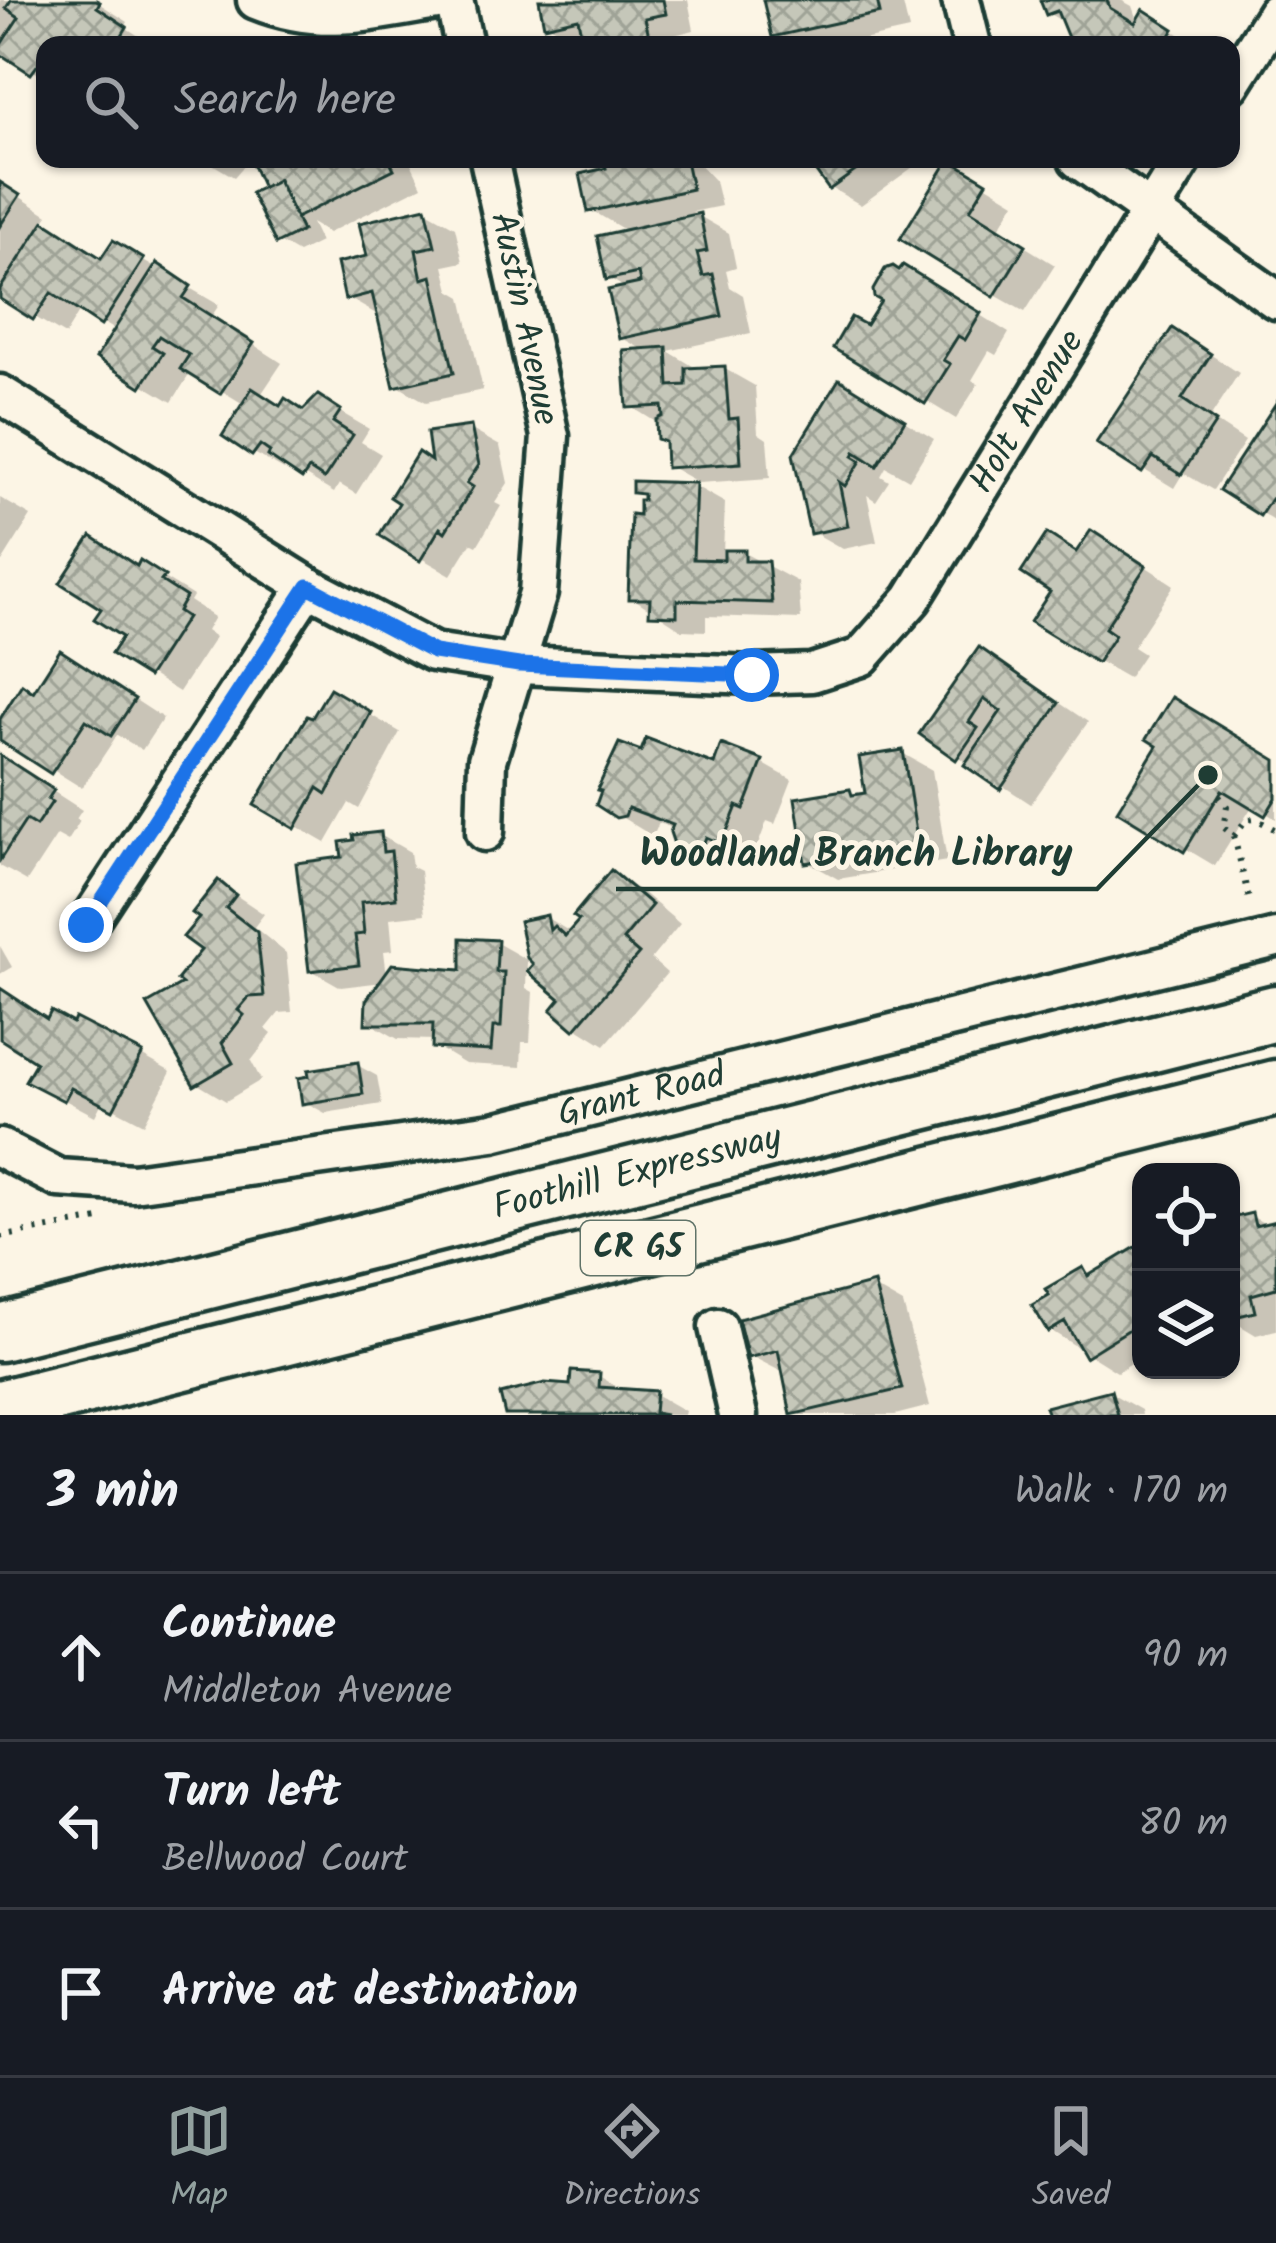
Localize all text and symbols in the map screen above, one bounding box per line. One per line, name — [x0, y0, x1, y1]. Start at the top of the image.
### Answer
search box — [36, 36, 1240, 168]
text: Search here — [174, 66, 396, 138]
icon: search — [78, 69, 144, 135]
street label: Austin Avenue — [473, 207, 573, 431]
street label: Holt Avenue — [955, 319, 1100, 505]
route start — [725, 648, 779, 702]
callout: Woodland Branch Library — [616, 814, 1097, 889]
text: Woodland Branch Library — [639, 825, 1073, 887]
route end — [59, 898, 113, 952]
street label: Grant Road — [552, 1047, 732, 1143]
street label: Foothill Expressway — [487, 1109, 789, 1237]
map controls — [1132, 1163, 1240, 1379]
button: locate — [1132, 1163, 1240, 1271]
road number: CR G5 — [581, 1221, 695, 1275]
button: layers — [1132, 1271, 1240, 1379]
text: 3 min — [48, 1453, 179, 1534]
text: Walk · 170 m — [1014, 1462, 1228, 1524]
text: Continue — [162, 1590, 336, 1662]
icon: ahead — [48, 1624, 114, 1690]
text: 90 m — [1143, 1626, 1228, 1688]
text: Middleton Avenue — [162, 1662, 452, 1724]
text: Turn left — [162, 1758, 341, 1830]
icon: left — [48, 1792, 114, 1858]
text: 80 m — [1138, 1794, 1228, 1856]
text: Bellwood Court — [162, 1830, 408, 1892]
text: Arrive at destination — [162, 1957, 578, 2029]
icon: arrive — [48, 1960, 114, 2026]
tab: Map — [166, 2098, 232, 2223]
tab: Directions — [563, 2098, 700, 2223]
tab: Saved — [1032, 2098, 1110, 2223]

